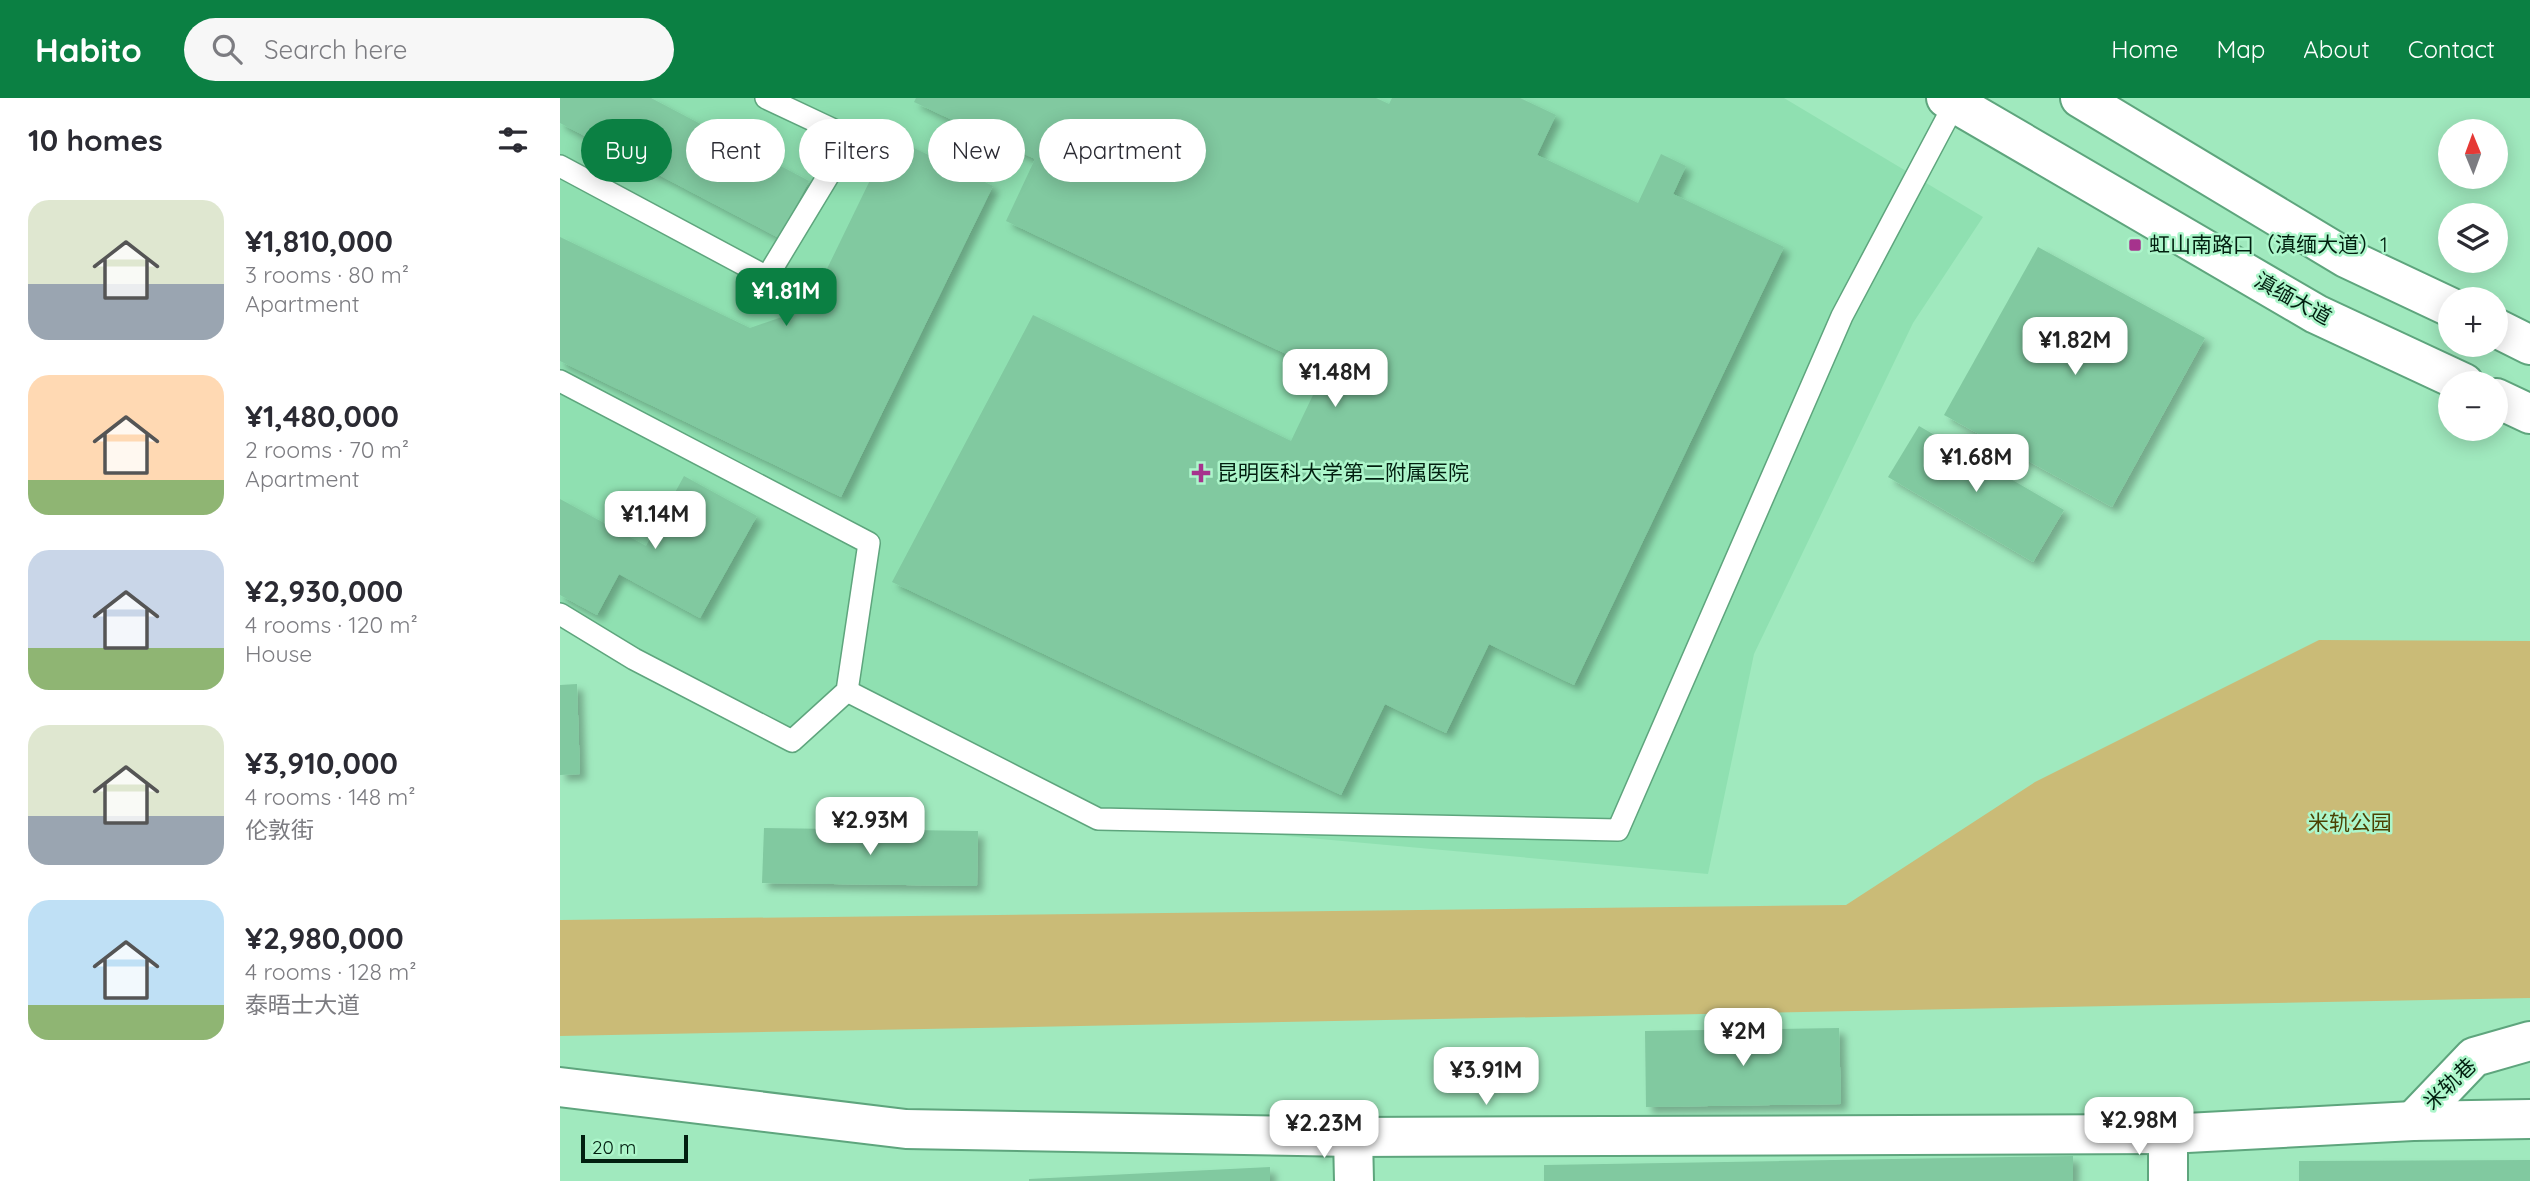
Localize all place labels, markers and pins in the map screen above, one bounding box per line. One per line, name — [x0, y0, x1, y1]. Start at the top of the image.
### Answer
place label: 虹山南路口（滇缅大道）1 — [2149, 231, 2388, 257]
marker: 虹山南路口（滇缅大道）1 — [2127, 237, 2143, 253]
pin: ¥1.81M — [729, 268, 843, 328]
pin: ¥1.82M — [2018, 317, 2132, 377]
pin: ¥1.48M — [1278, 350, 1392, 409]
pin: ¥1.68M — [1919, 434, 2033, 494]
place label: 昆明医科大学第二附属医院 — [1217, 459, 1469, 485]
marker: 昆明医科大学第二附属医院 — [1191, 463, 1211, 483]
pin: ¥1.14M — [598, 491, 712, 551]
pin: ¥2.93M — [813, 798, 927, 857]
pin: ¥2M — [1709, 1009, 1777, 1068]
pin: ¥3.91M — [1429, 1048, 1543, 1107]
pin: ¥2.98M — [2082, 1098, 2196, 1157]
pin: ¥2.23M — [1267, 1100, 1381, 1160]

